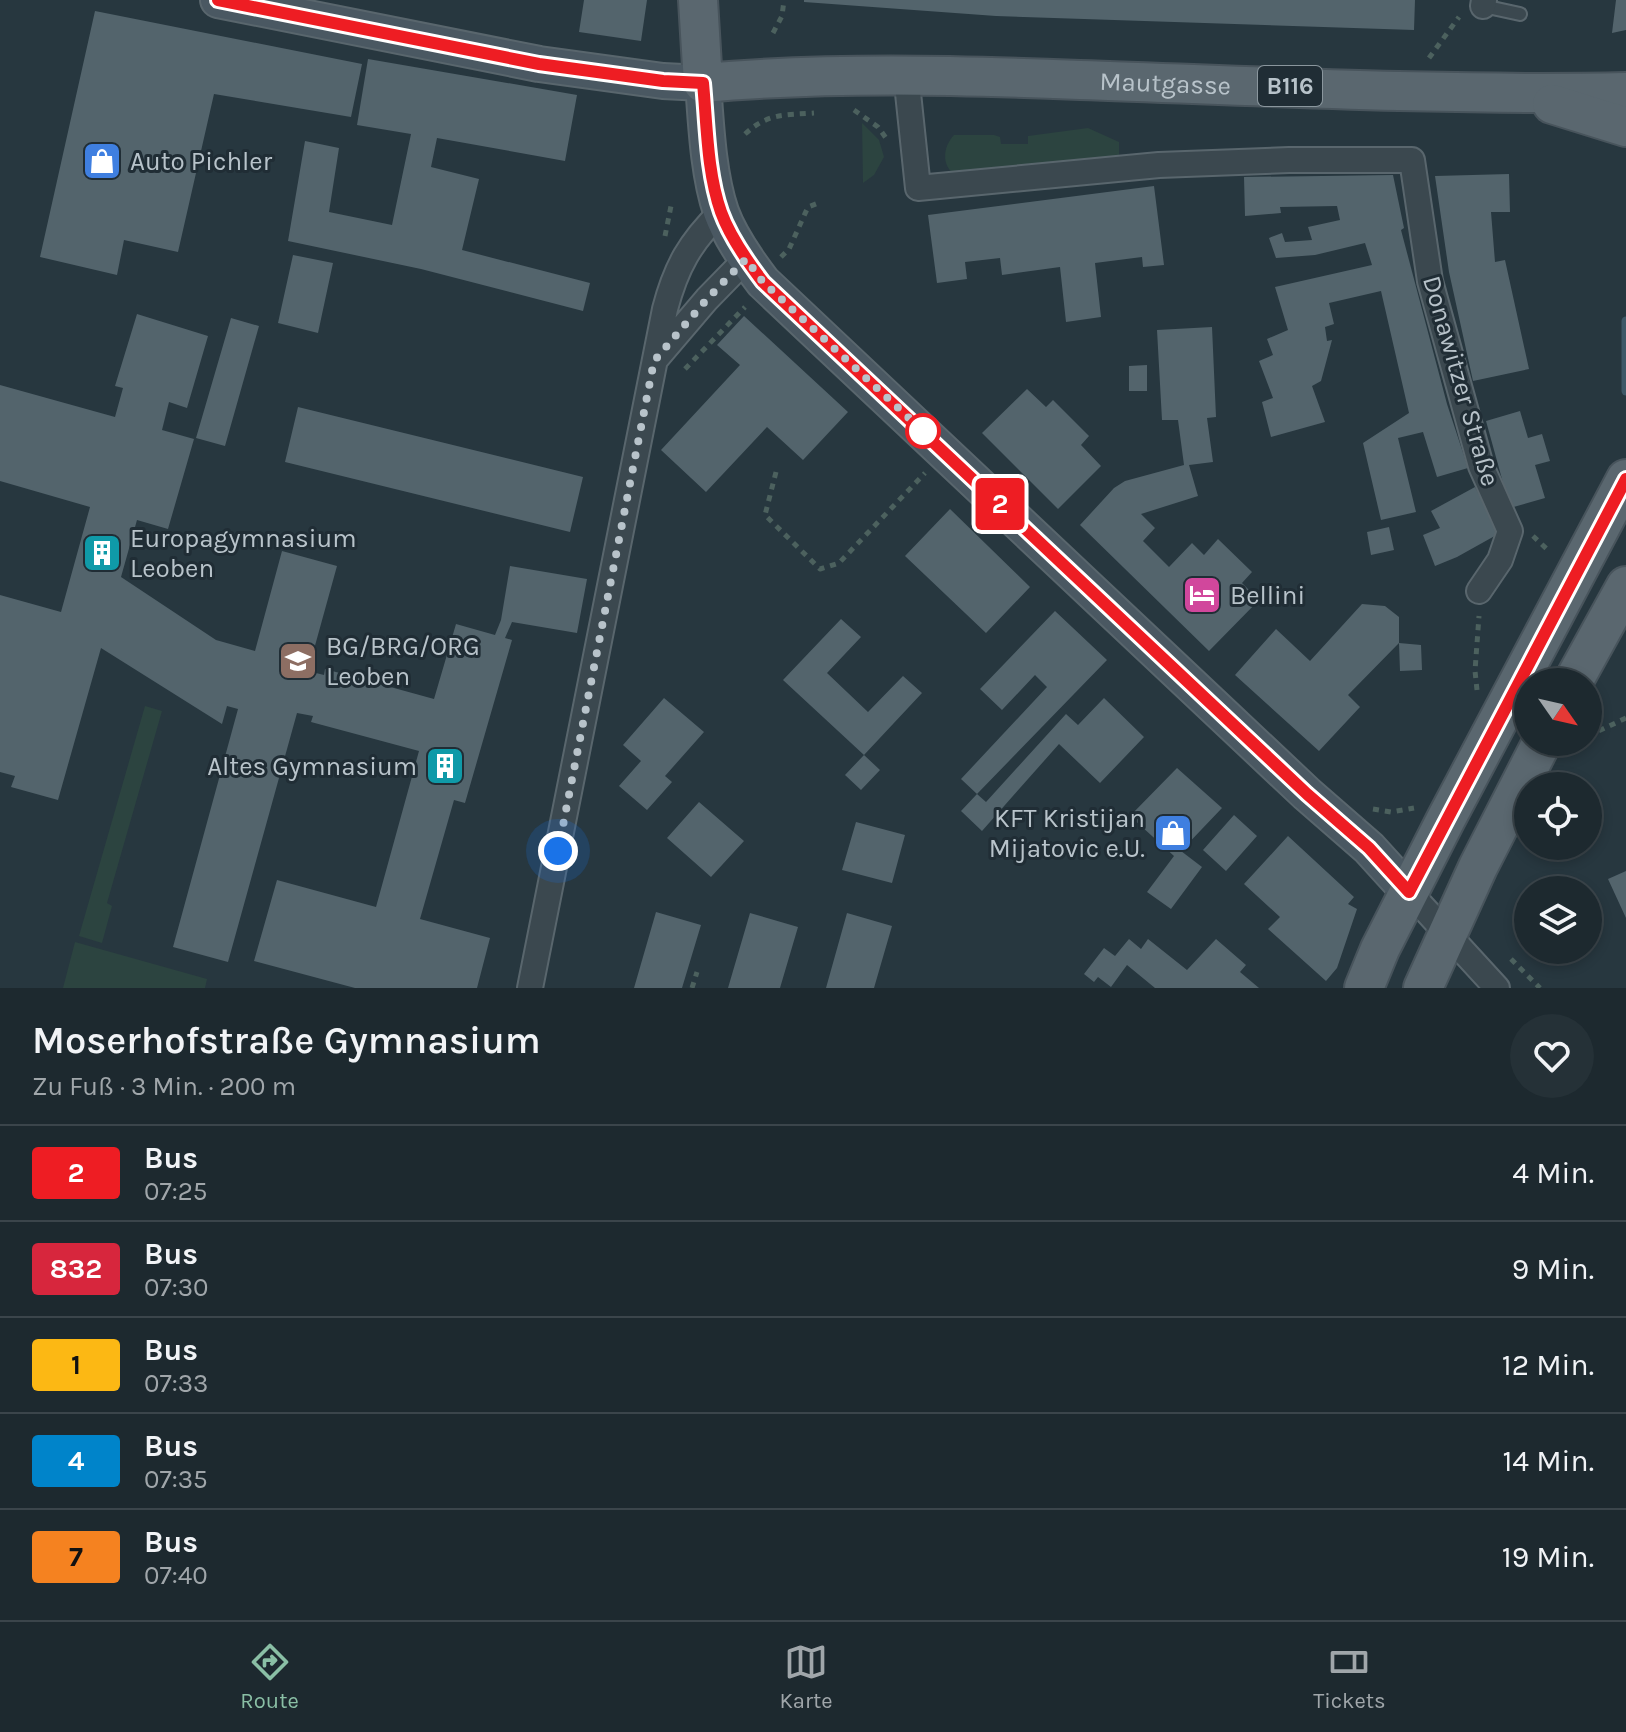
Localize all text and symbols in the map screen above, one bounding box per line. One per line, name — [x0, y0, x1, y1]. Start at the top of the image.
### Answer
street label: Mautgasse — [1099, 65, 1232, 101]
road number: B116 — [1258, 66, 1322, 106]
shop icon: Auto Pichler — [81, 140, 123, 182]
place label: Auto Pichler — [130, 146, 273, 177]
street label: Donawitzer Straße — [1416, 272, 1506, 490]
unlabelled marker — [906, 414, 940, 448]
line badge: 2 — [974, 478, 1026, 530]
text: 2 — [992, 487, 1008, 520]
place label: Europagymnasium Leoben — [130, 523, 356, 584]
building icon: Europagymnasium Leoben — [81, 532, 123, 574]
hotel icon: Bellini — [1181, 574, 1223, 616]
place label: Bellini — [1230, 580, 1305, 611]
place label: BG/BRG/ORG Leoben — [326, 631, 480, 692]
school or university icon: BG/BRG/ORG Leoben — [277, 640, 319, 682]
north arrow — [1514, 668, 1602, 756]
map controls — [1514, 668, 1602, 964]
building icon: Altes Gymnasium — [424, 745, 466, 787]
place label: Altes Gymnasium — [207, 751, 417, 782]
button: locate — [1514, 772, 1602, 860]
place label: KFT Kristijan Mijatovic e.U. — [989, 803, 1145, 864]
shop icon: KFT Kristijan Mijatovic e.U. — [1152, 812, 1194, 854]
your location — [538, 831, 578, 871]
button: layers — [1514, 876, 1602, 964]
button: heart — [1510, 1014, 1594, 1098]
text: Moserhofstraße Gymnasium — [32, 1018, 541, 1063]
text: Zu Fuß · 3 Min. · 200 m — [32, 1071, 296, 1102]
text: Bus — [144, 1140, 198, 1176]
text: 4 Min. — [1512, 1155, 1594, 1191]
text: 2 — [68, 1156, 84, 1189]
text: 07:25 — [144, 1176, 207, 1207]
text: Bus — [144, 1236, 198, 1272]
text: 9 Min. — [1512, 1251, 1594, 1287]
text: 832 — [50, 1252, 102, 1285]
text: 07:30 — [144, 1272, 208, 1303]
text: Bus — [144, 1332, 198, 1368]
text: 12 Min. — [1502, 1347, 1594, 1383]
text: 1 — [71, 1348, 81, 1381]
text: 07:33 — [144, 1368, 208, 1399]
text: Bus — [144, 1428, 198, 1464]
text: 14 Min. — [1502, 1443, 1594, 1479]
text: 4 — [68, 1444, 84, 1477]
text: 07:35 — [144, 1464, 208, 1495]
text: Bus — [144, 1524, 198, 1560]
text: 19 Min. — [1502, 1539, 1594, 1575]
text: 7 — [69, 1540, 83, 1573]
text: 07:40 — [144, 1560, 208, 1591]
tab: Route — [240, 1640, 299, 1714]
tab: Karte — [779, 1640, 832, 1714]
tab: Tickets — [1313, 1640, 1386, 1714]

